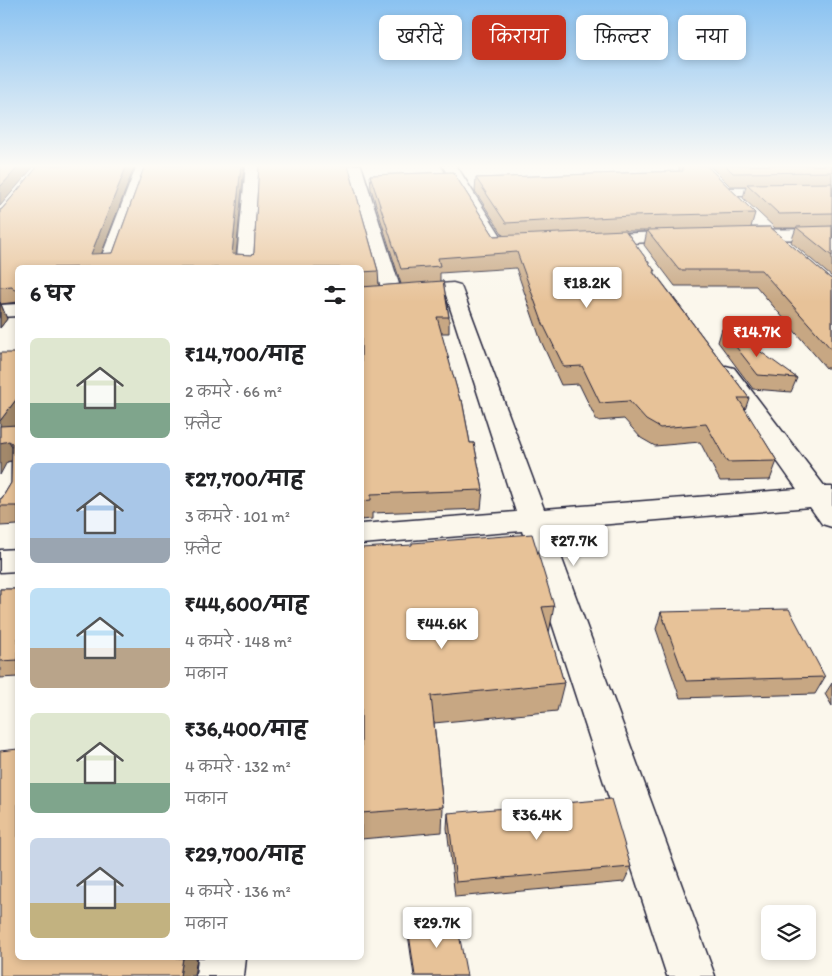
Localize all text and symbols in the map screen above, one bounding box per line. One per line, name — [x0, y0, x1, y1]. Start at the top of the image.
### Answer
chip: खरीदें — [379, 15, 462, 60]
chip: किराया — [472, 15, 566, 60]
chip: फ़िल्टर — [576, 15, 668, 60]
chip: नया — [678, 15, 746, 60]
pin: ₹18.2K — [546, 266, 628, 309]
text: ₹18.2K — [564, 273, 610, 292]
text: 6 घर — [30, 281, 74, 306]
icon: filters — [321, 281, 349, 309]
pin: ₹14.7K — [716, 316, 798, 358]
text: ₹14.7K — [734, 322, 780, 341]
text: ₹14,700/माह — [185, 341, 305, 366]
icon: home — [70, 358, 130, 418]
text: 2 कमरे · 66 m² — [185, 382, 282, 401]
text: फ़्लैट — [185, 414, 221, 433]
text: ₹27,700/माह — [185, 466, 304, 491]
icon: home — [70, 483, 130, 543]
text: 3 कमरे · 101 m² — [185, 507, 290, 526]
pin: ₹27.7K — [533, 524, 615, 567]
text: ₹27.7K — [551, 531, 597, 550]
text: फ़्लैट — [185, 539, 221, 558]
text: ₹44,600/माह — [185, 591, 308, 616]
icon: home — [70, 608, 130, 668]
pin: ₹44.6K — [401, 608, 483, 650]
text: ₹44.6K — [417, 614, 467, 633]
text: 4 कमरे · 148 m² — [185, 632, 292, 651]
text: मकान — [185, 664, 227, 683]
text: ₹36,400/माह — [185, 716, 307, 741]
icon: home — [70, 733, 130, 793]
text: 4 कमरे · 132 m² — [185, 757, 291, 776]
text: मकान — [185, 789, 227, 808]
pin: ₹36.4K — [496, 798, 578, 841]
text: ₹36.4K — [513, 805, 561, 824]
text: ₹29,700/माह — [185, 841, 304, 866]
icon: home — [70, 858, 130, 918]
text: 4 कमरे · 136 m² — [185, 882, 291, 901]
map controls — [761, 905, 816, 960]
button: layers — [761, 905, 816, 960]
pin: ₹29.7K — [396, 906, 478, 949]
text: ₹29.7K — [414, 913, 460, 932]
text: मकान — [185, 914, 227, 933]

